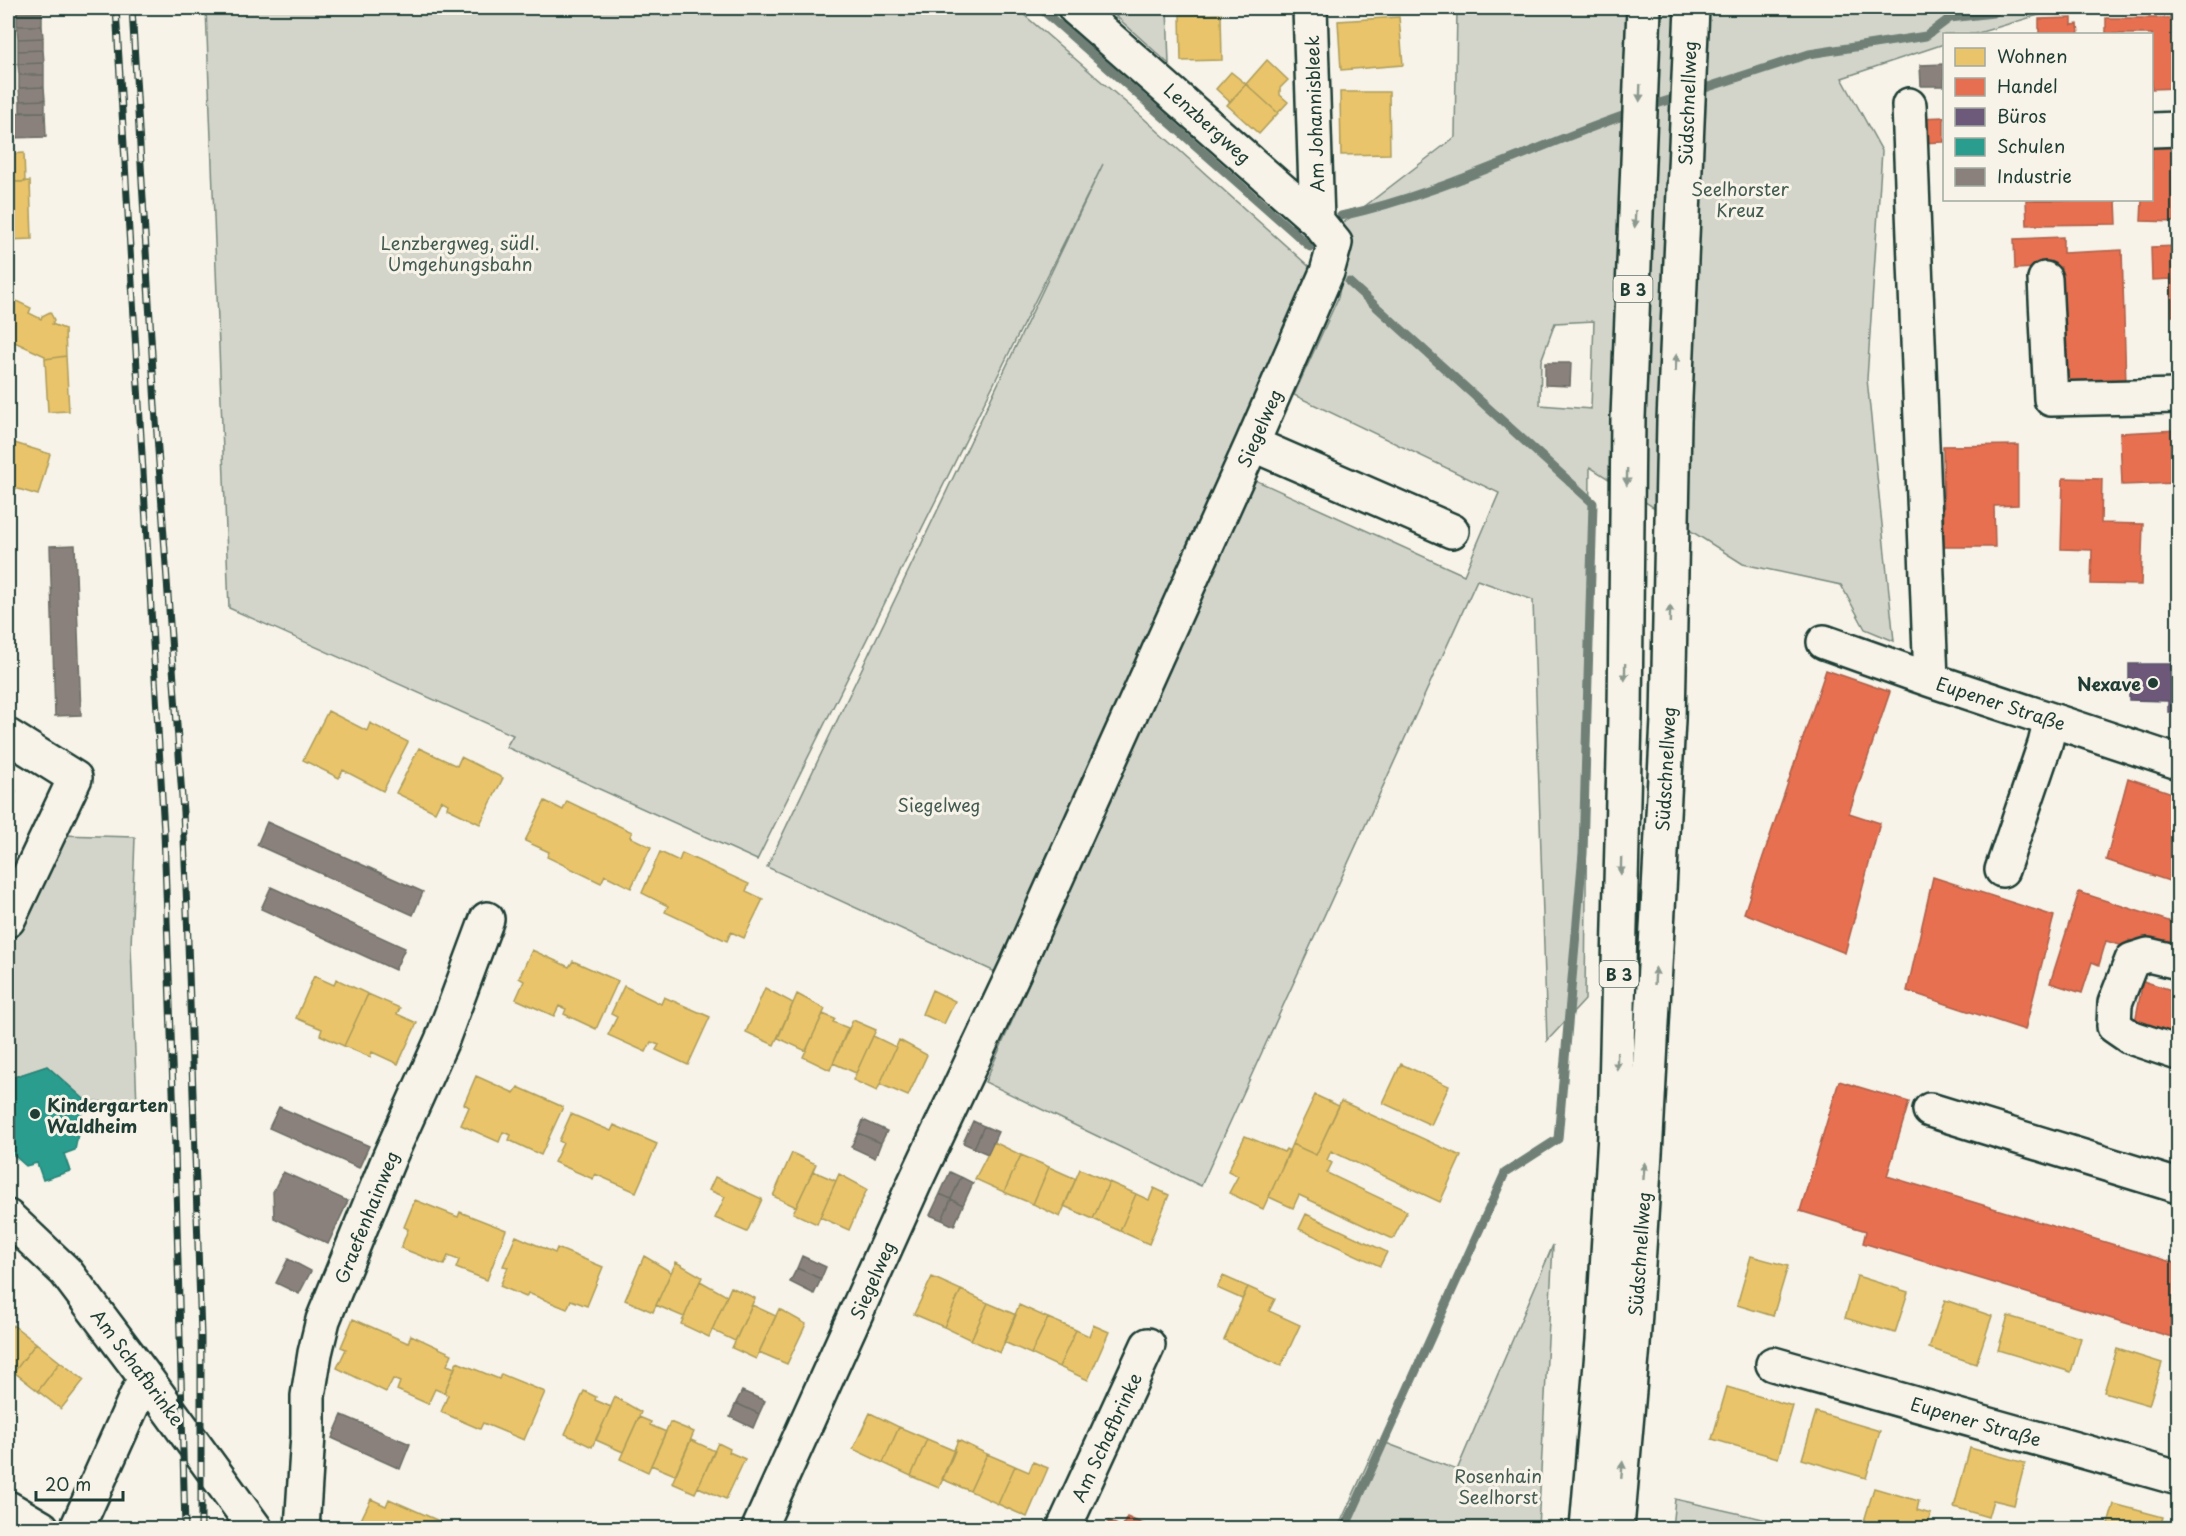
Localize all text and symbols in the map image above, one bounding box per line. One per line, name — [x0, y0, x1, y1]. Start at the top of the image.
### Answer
legend — [1943, 33, 2153, 201]
street label: Am Johannisbleek — [1298, 35, 1330, 193]
street label: Südschnellweg — [1671, 40, 1703, 166]
text: Wohnen — [1997, 42, 2068, 69]
text: Handel — [1997, 72, 2058, 99]
street label: Lenzbergweg — [1158, 76, 1258, 170]
one-way arrow — [1636, 83, 1645, 102]
text: Büros — [1997, 102, 2046, 129]
text: Schulen — [1997, 132, 2065, 159]
text: Industrie — [1997, 162, 2072, 189]
park label: Seelhorster Kreuz — [1691, 175, 1790, 223]
one-way arrow — [1630, 209, 1640, 228]
park label: Lenzbergweg, südl. Umgehungsbahn — [380, 229, 540, 277]
road number: B 3 — [1614, 276, 1652, 302]
one-way arrow — [1672, 353, 1681, 372]
street label: Siegelweg — [1230, 384, 1288, 472]
one-way arrow — [1622, 467, 1632, 486]
one-way arrow — [1665, 604, 1675, 623]
one-way arrow — [1620, 662, 1630, 681]
street label: Eupener Straße — [1933, 669, 2069, 737]
place label: Nexave — [2077, 670, 2141, 697]
marker: Nexave — [2146, 676, 2160, 690]
street label: Südschnellweg — [1648, 706, 1682, 832]
park label: Siegelweg — [897, 791, 981, 818]
one-way arrow — [1616, 857, 1626, 876]
road number: B 3 — [1600, 961, 1638, 987]
one-way arrow — [1650, 967, 1659, 986]
one-way arrow — [1612, 1052, 1621, 1071]
place label: Kindergarten Waldheim — [47, 1091, 168, 1139]
marker: Kindergarten Waldheim — [28, 1107, 42, 1121]
street label: Graefenhainweg — [327, 1147, 405, 1287]
one-way arrow — [1640, 1162, 1649, 1181]
street label: Südschnellweg — [1621, 1191, 1657, 1317]
street label: Siegelweg — [843, 1236, 901, 1324]
street label: Am Schafbrinke — [85, 1303, 191, 1431]
street label: Am Schafbrinke — [1064, 1368, 1148, 1506]
street label: Eupener Straße — [1908, 1389, 2044, 1453]
one-way arrow — [1618, 1461, 1627, 1480]
park label: Rosenhain Seelhorst — [1454, 1462, 1542, 1510]
scale bar — [36, 1464, 123, 1502]
text: 20 m — [45, 1470, 91, 1497]

